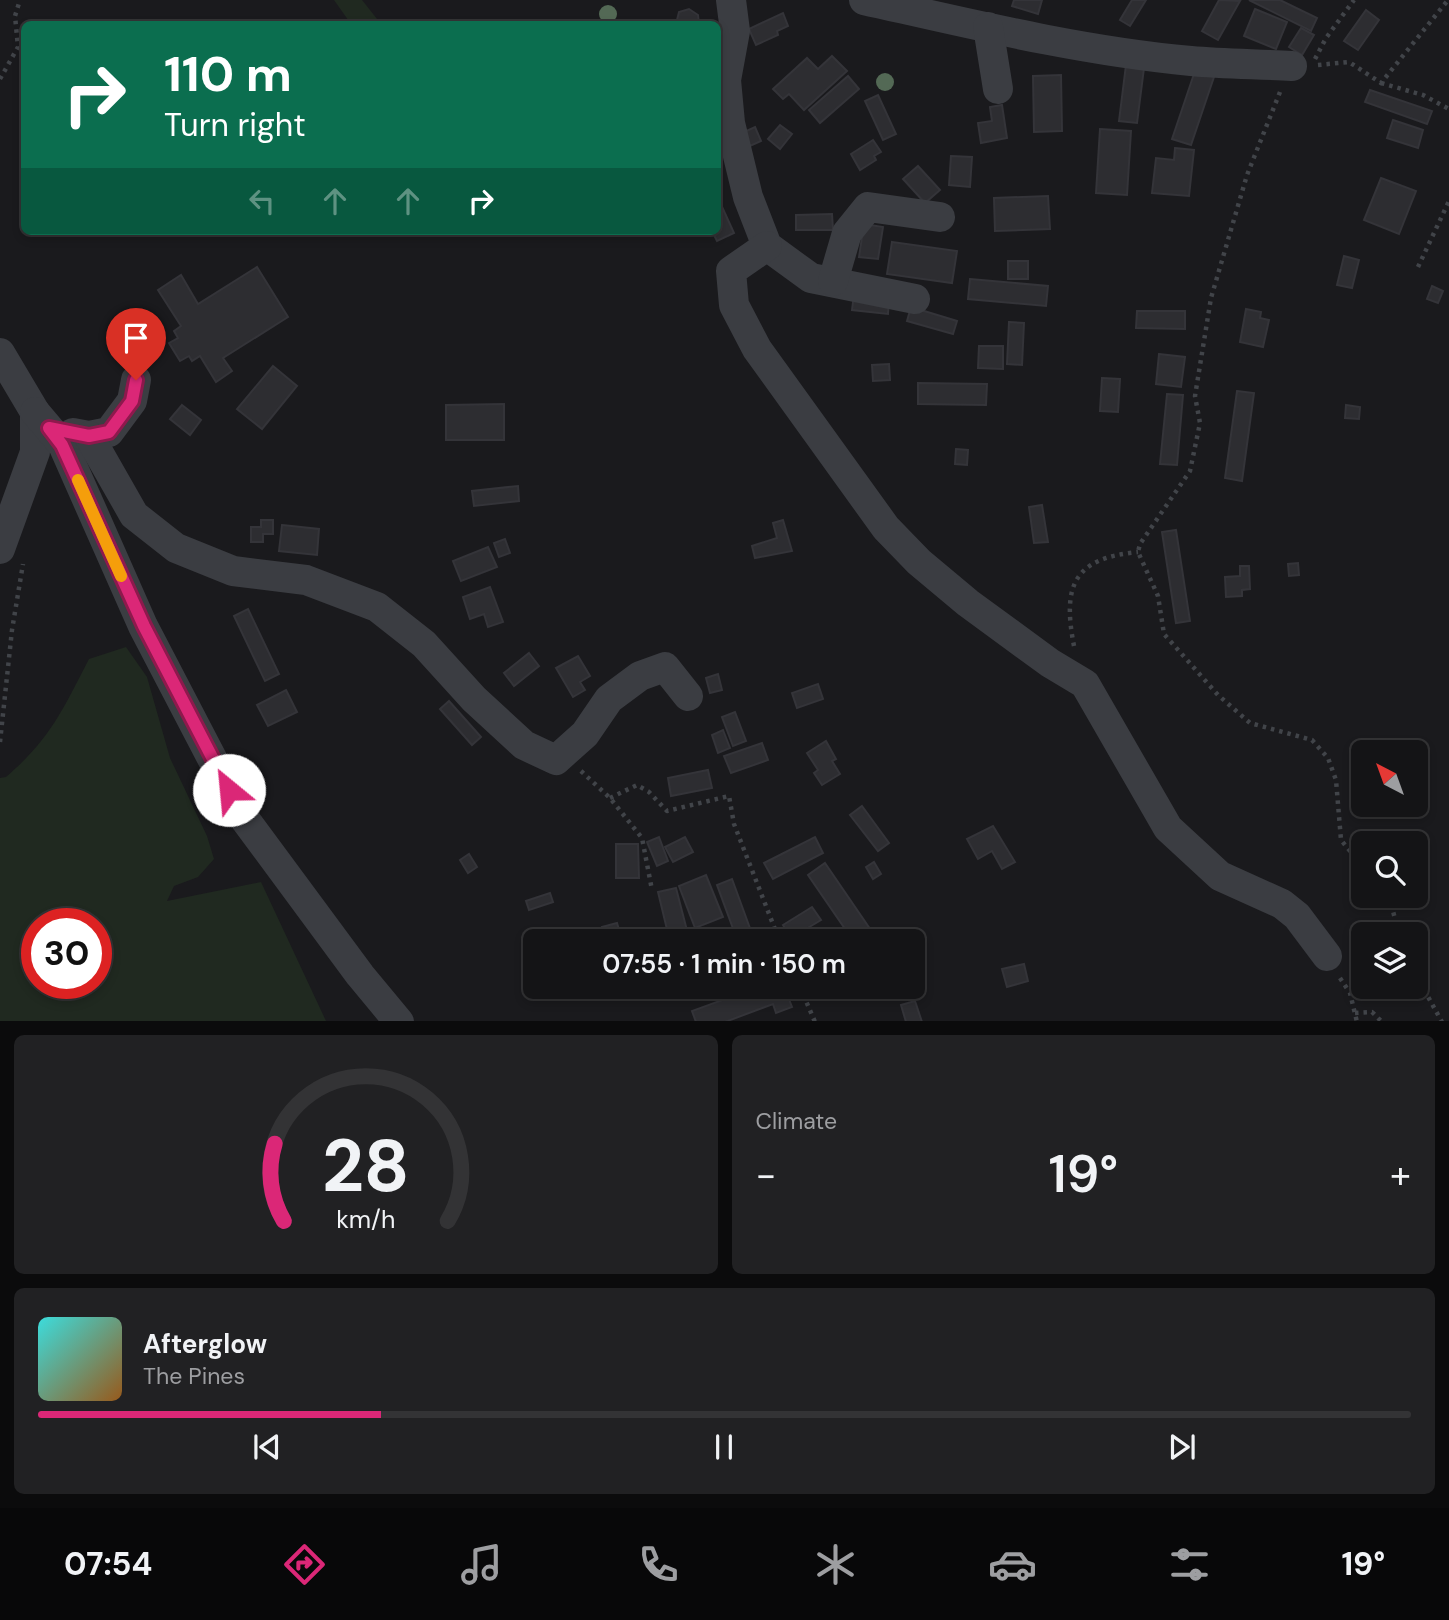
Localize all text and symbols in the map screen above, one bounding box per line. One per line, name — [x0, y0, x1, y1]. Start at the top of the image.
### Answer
text: 110 m — [164, 42, 292, 106]
icon: right — [49, 49, 140, 140]
text: Turn right — [164, 104, 306, 146]
icon: left — [243, 182, 281, 220]
icon: ahead — [316, 182, 354, 220]
icon: ahead — [389, 182, 427, 220]
icon: right — [462, 182, 500, 220]
pin — [106, 308, 166, 380]
icon: arrive — [117, 319, 155, 357]
north arrow — [1351, 740, 1428, 817]
map controls — [1351, 740, 1428, 999]
position arrow — [192, 753, 266, 827]
button: search — [1351, 831, 1428, 908]
speed limit sign: 30 — [21, 908, 112, 999]
button: layers — [1351, 922, 1428, 999]
text: 07:55 · 1 min · 150 m — [602, 947, 846, 981]
text: Climate — [756, 1106, 837, 1136]
text: 28 — [322, 1119, 410, 1214]
text: 19° — [1048, 1140, 1118, 1208]
text: − — [756, 1150, 776, 1200]
text: + — [1390, 1150, 1411, 1200]
text: km/h — [336, 1202, 395, 1235]
text: Afterglow — [143, 1327, 267, 1361]
text: The Pines — [143, 1361, 245, 1391]
icon: previous — [248, 1428, 286, 1466]
icon: pause — [705, 1428, 743, 1466]
icon: next — [1163, 1428, 1201, 1466]
icon: directions — [280, 1540, 329, 1589]
icon: music — [457, 1540, 506, 1589]
icon: phone — [634, 1540, 683, 1589]
icon: climate — [811, 1540, 860, 1589]
icon: car — [988, 1540, 1037, 1589]
icon: filters — [1165, 1540, 1214, 1589]
text: 07:54 — [64, 1543, 152, 1585]
text: 19° — [1341, 1543, 1385, 1585]

